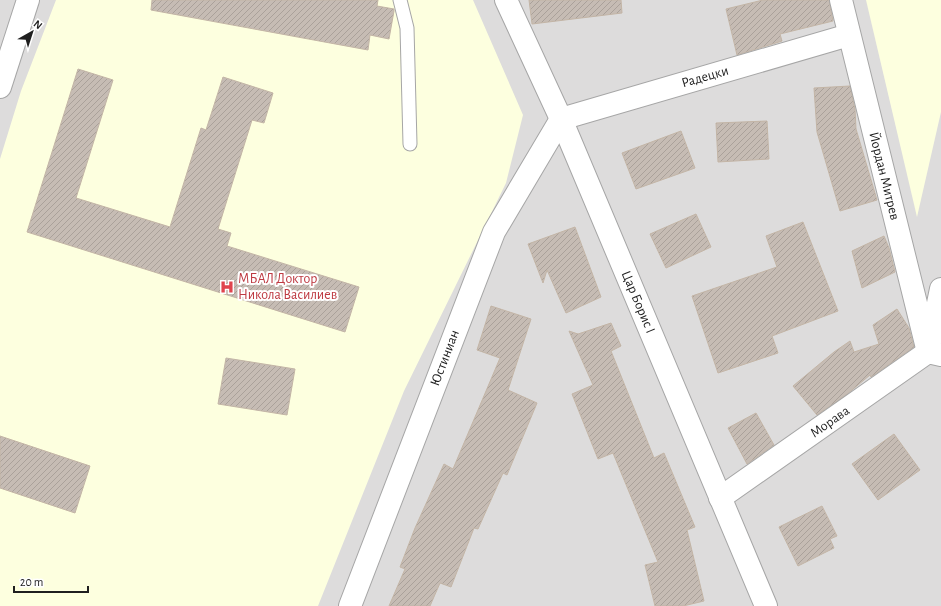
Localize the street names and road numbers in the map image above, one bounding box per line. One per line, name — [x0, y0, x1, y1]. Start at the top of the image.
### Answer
street label: Радецки — [680, 64, 730, 90]
street label: Йордан Митрев — [866, 130, 903, 221]
street label: Цар Борис I — [619, 269, 657, 335]
street label: Юстиниан — [428, 328, 462, 388]
street label: Морава — [808, 403, 853, 440]

